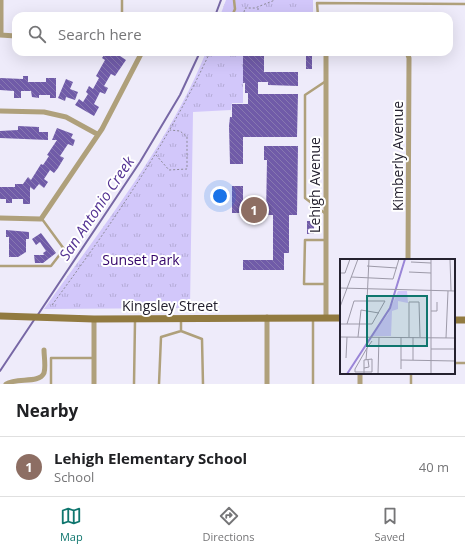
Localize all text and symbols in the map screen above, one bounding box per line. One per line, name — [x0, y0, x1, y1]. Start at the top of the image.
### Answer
search box — [12, 12, 453, 56]
icon: search — [26, 23, 48, 45]
text: Search here — [58, 24, 142, 44]
street label: Kimberly Avenue — [388, 101, 407, 211]
street label: Lehigh Avenue — [305, 137, 324, 233]
water label: San Antonio Creek — [54, 152, 138, 264]
your location — [210, 186, 230, 206]
pin: 1 — [241, 195, 267, 225]
park label: Sunset Park — [102, 250, 180, 269]
inset map — [340, 259, 455, 374]
street label: Kingsley Street — [122, 296, 218, 315]
text: Nearby — [16, 399, 78, 422]
text: Lehigh Elementary School — [54, 448, 247, 468]
text: 1 — [25, 458, 33, 476]
text: 40 m — [419, 458, 449, 476]
text: School — [54, 468, 94, 486]
tab: Map — [60, 505, 83, 544]
tab: Directions — [203, 505, 255, 544]
tab: Saved — [374, 505, 405, 544]

